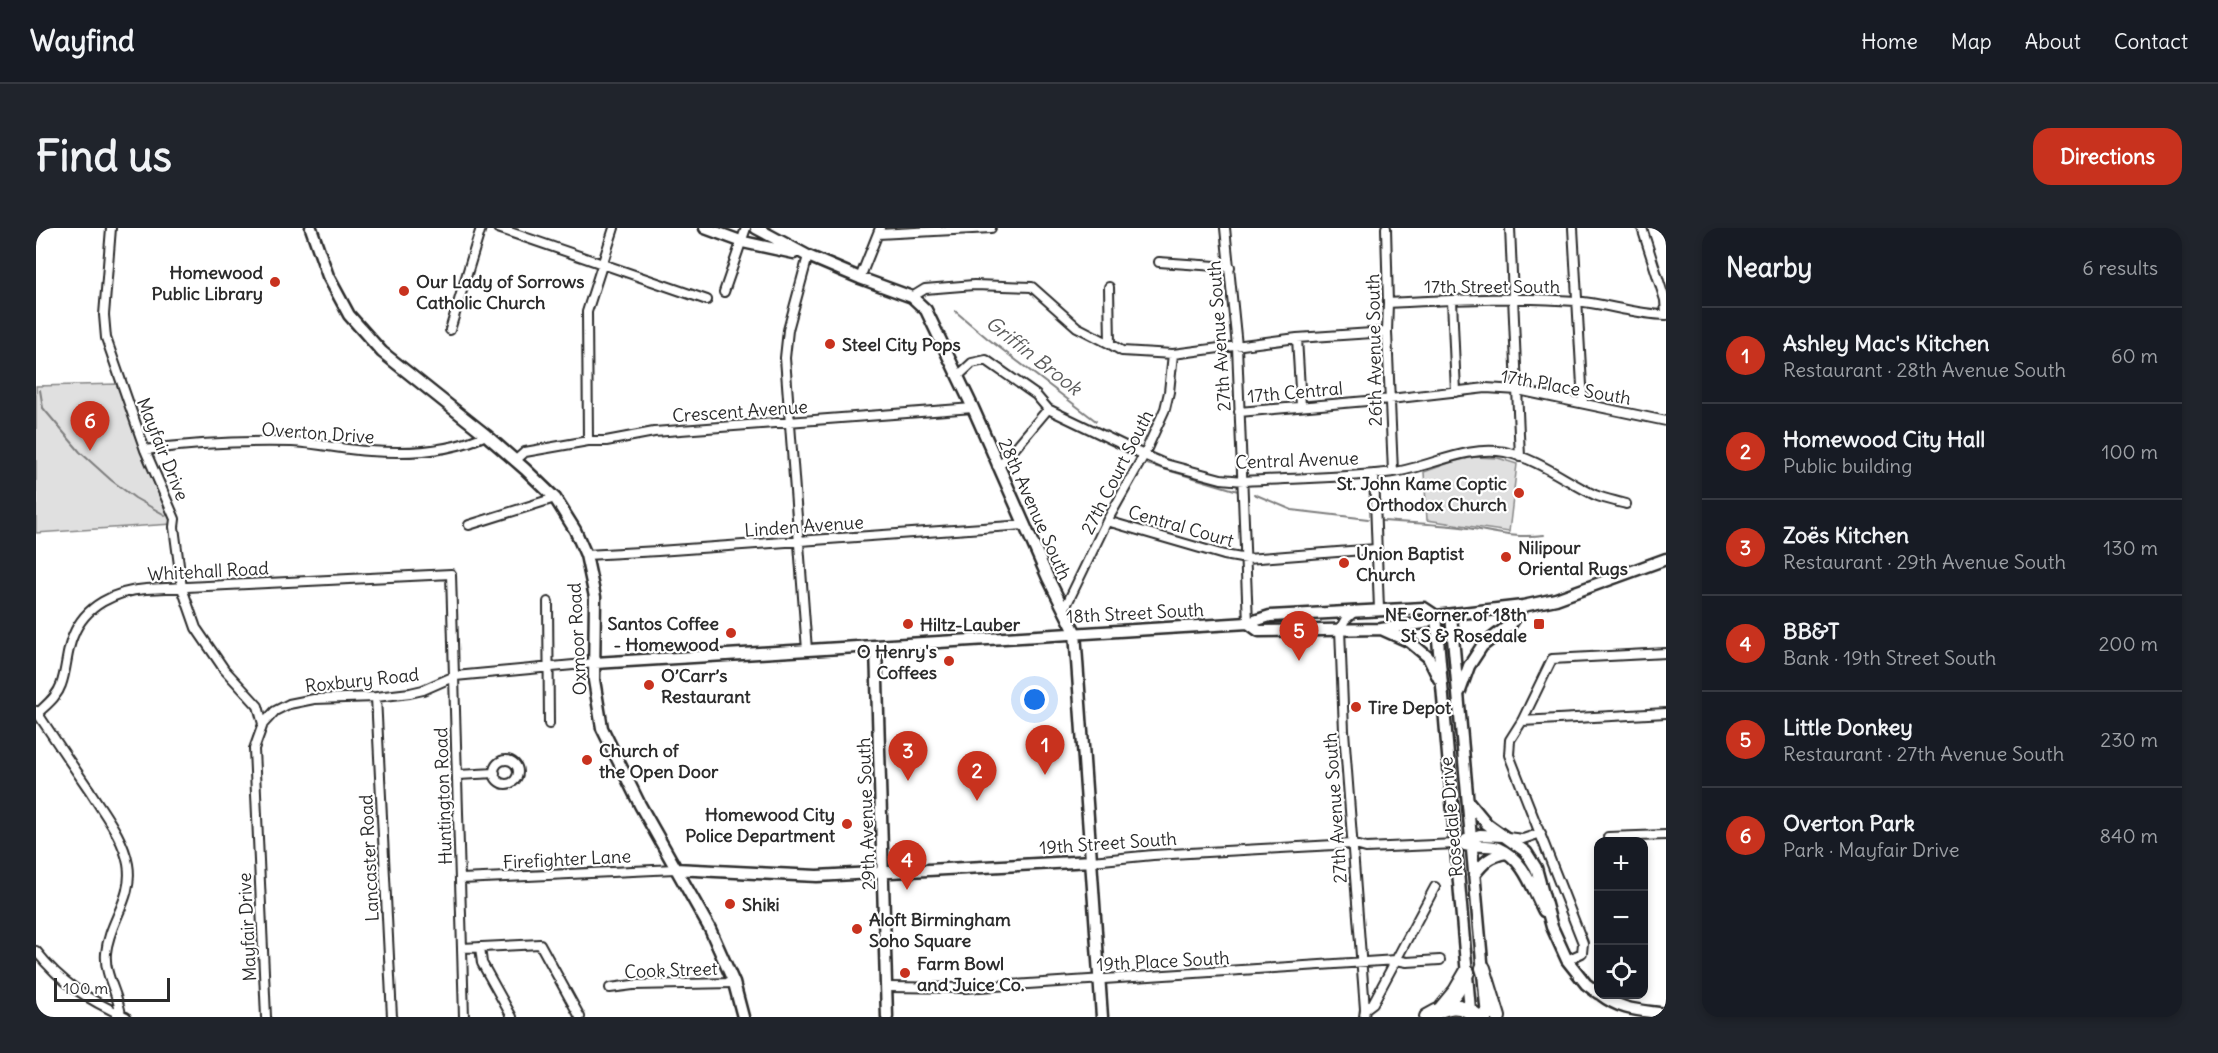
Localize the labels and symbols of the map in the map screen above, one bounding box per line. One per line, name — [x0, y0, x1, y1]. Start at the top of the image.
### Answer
street label: 27th Avenue South — [1202, 260, 1236, 412]
place label: Homewood Public Library — [151, 261, 263, 305]
place label: Our Lady of Sorrows Catholic Church — [416, 270, 584, 314]
street label: 26th Avenue South — [1361, 273, 1387, 427]
marker: Homewood Public Library — [268, 275, 282, 289]
street label: 17th Street South — [1424, 275, 1560, 298]
marker: Our Lady of Sorrows Catholic Church — [397, 284, 411, 298]
water label: Griffin Brook — [981, 310, 1088, 401]
place label: Steel City Pops — [842, 333, 961, 356]
marker: Steel City Pops — [823, 337, 837, 351]
street label: 17th Place South — [1499, 364, 1633, 410]
street label: 17th Central — [1246, 376, 1344, 408]
street label: Mayfair Drive — [132, 394, 194, 504]
street label: Crescent Avenue — [671, 395, 809, 427]
pin: 6 — [70, 402, 110, 451]
street label: 27th Court South — [1076, 406, 1158, 538]
street label: Overton Drive — [261, 418, 375, 448]
street label: 28th Avenue South — [993, 435, 1077, 583]
street label: Central Avenue — [1235, 446, 1359, 474]
place label: St. John Kame Coptic Orthodox Church — [1337, 472, 1508, 516]
marker: St. John Kame Coptic Orthodox Church — [1512, 486, 1526, 500]
street label: Central Court — [1126, 500, 1236, 552]
street label: Linden Avenue — [744, 510, 864, 542]
place label: Nilipour Oriental Rugs — [1518, 536, 1628, 580]
place label: Union Baptist Church — [1356, 542, 1465, 586]
marker: Nilipour Oriental Rugs — [1499, 550, 1513, 564]
street label: Whitehall Road — [147, 556, 270, 586]
marker: Union Baptist Church — [1337, 556, 1351, 570]
street label: Oxmoor Road — [563, 582, 591, 696]
street label: 18th Street South — [1066, 598, 1204, 628]
place label: NE Corner of 18th St S & Rosedale — [1385, 603, 1528, 647]
place label: Santos Coffee - Homewood — [607, 612, 719, 656]
pin: 5 — [1280, 612, 1318, 661]
place label: Hiltz-Lauber — [920, 613, 1021, 636]
marker: Hiltz-Lauber — [901, 617, 915, 631]
marker: NE Corner of 18th St S & Rosedale — [1532, 617, 1546, 631]
marker: Santos Coffee - Homewood — [724, 626, 738, 640]
place label: O Henry's Coffees — [857, 640, 937, 684]
marker: O Henry's Coffees — [942, 654, 956, 668]
street label: Roxbury Road — [304, 663, 421, 697]
place label: O’Carr’s Restaurant — [661, 664, 751, 708]
marker: O’Carr’s Restaurant — [642, 678, 656, 692]
your location — [1020, 685, 1049, 714]
place label: Tire Depot — [1368, 696, 1452, 719]
marker: Tire Depot — [1349, 700, 1363, 714]
pin: 1 — [1026, 726, 1064, 775]
street label: Huntington Road — [429, 727, 457, 865]
pin: 3 — [888, 732, 928, 781]
street label: 27th Avenue South — [1318, 732, 1352, 884]
street label: 29th Avenue South — [852, 737, 880, 891]
place label: Church of the Open Door — [599, 739, 719, 783]
pin: 2 — [958, 752, 996, 801]
marker: Church of the Open Door — [580, 753, 594, 767]
street label: Rosedale Drive — [1434, 756, 1468, 878]
street label: Lancaster Road — [354, 793, 384, 922]
place label: Homewood City Police Department — [685, 803, 836, 847]
marker: Homewood City Police Department — [840, 817, 854, 831]
street label: 19th Street South — [1039, 827, 1177, 859]
pin: 4 — [888, 840, 926, 890]
street label: Firefighter Lane — [502, 844, 632, 874]
street label: Mayfair Drive — [233, 872, 261, 982]
place label: Shiki — [742, 893, 780, 916]
marker: Shiki — [723, 897, 737, 911]
place label: Aloft Birmingham Soho Square — [869, 908, 1011, 952]
marker: Aloft Birmingham Soho Square — [850, 922, 864, 936]
street label: 19th Place South — [1096, 946, 1230, 976]
place label: Farm Bowl and Juice Co. — [917, 952, 1025, 996]
street label: Cook Street — [624, 957, 718, 983]
marker: Farm Bowl and Juice Co. — [898, 966, 912, 980]
scale bar — [54, 975, 170, 1002]

